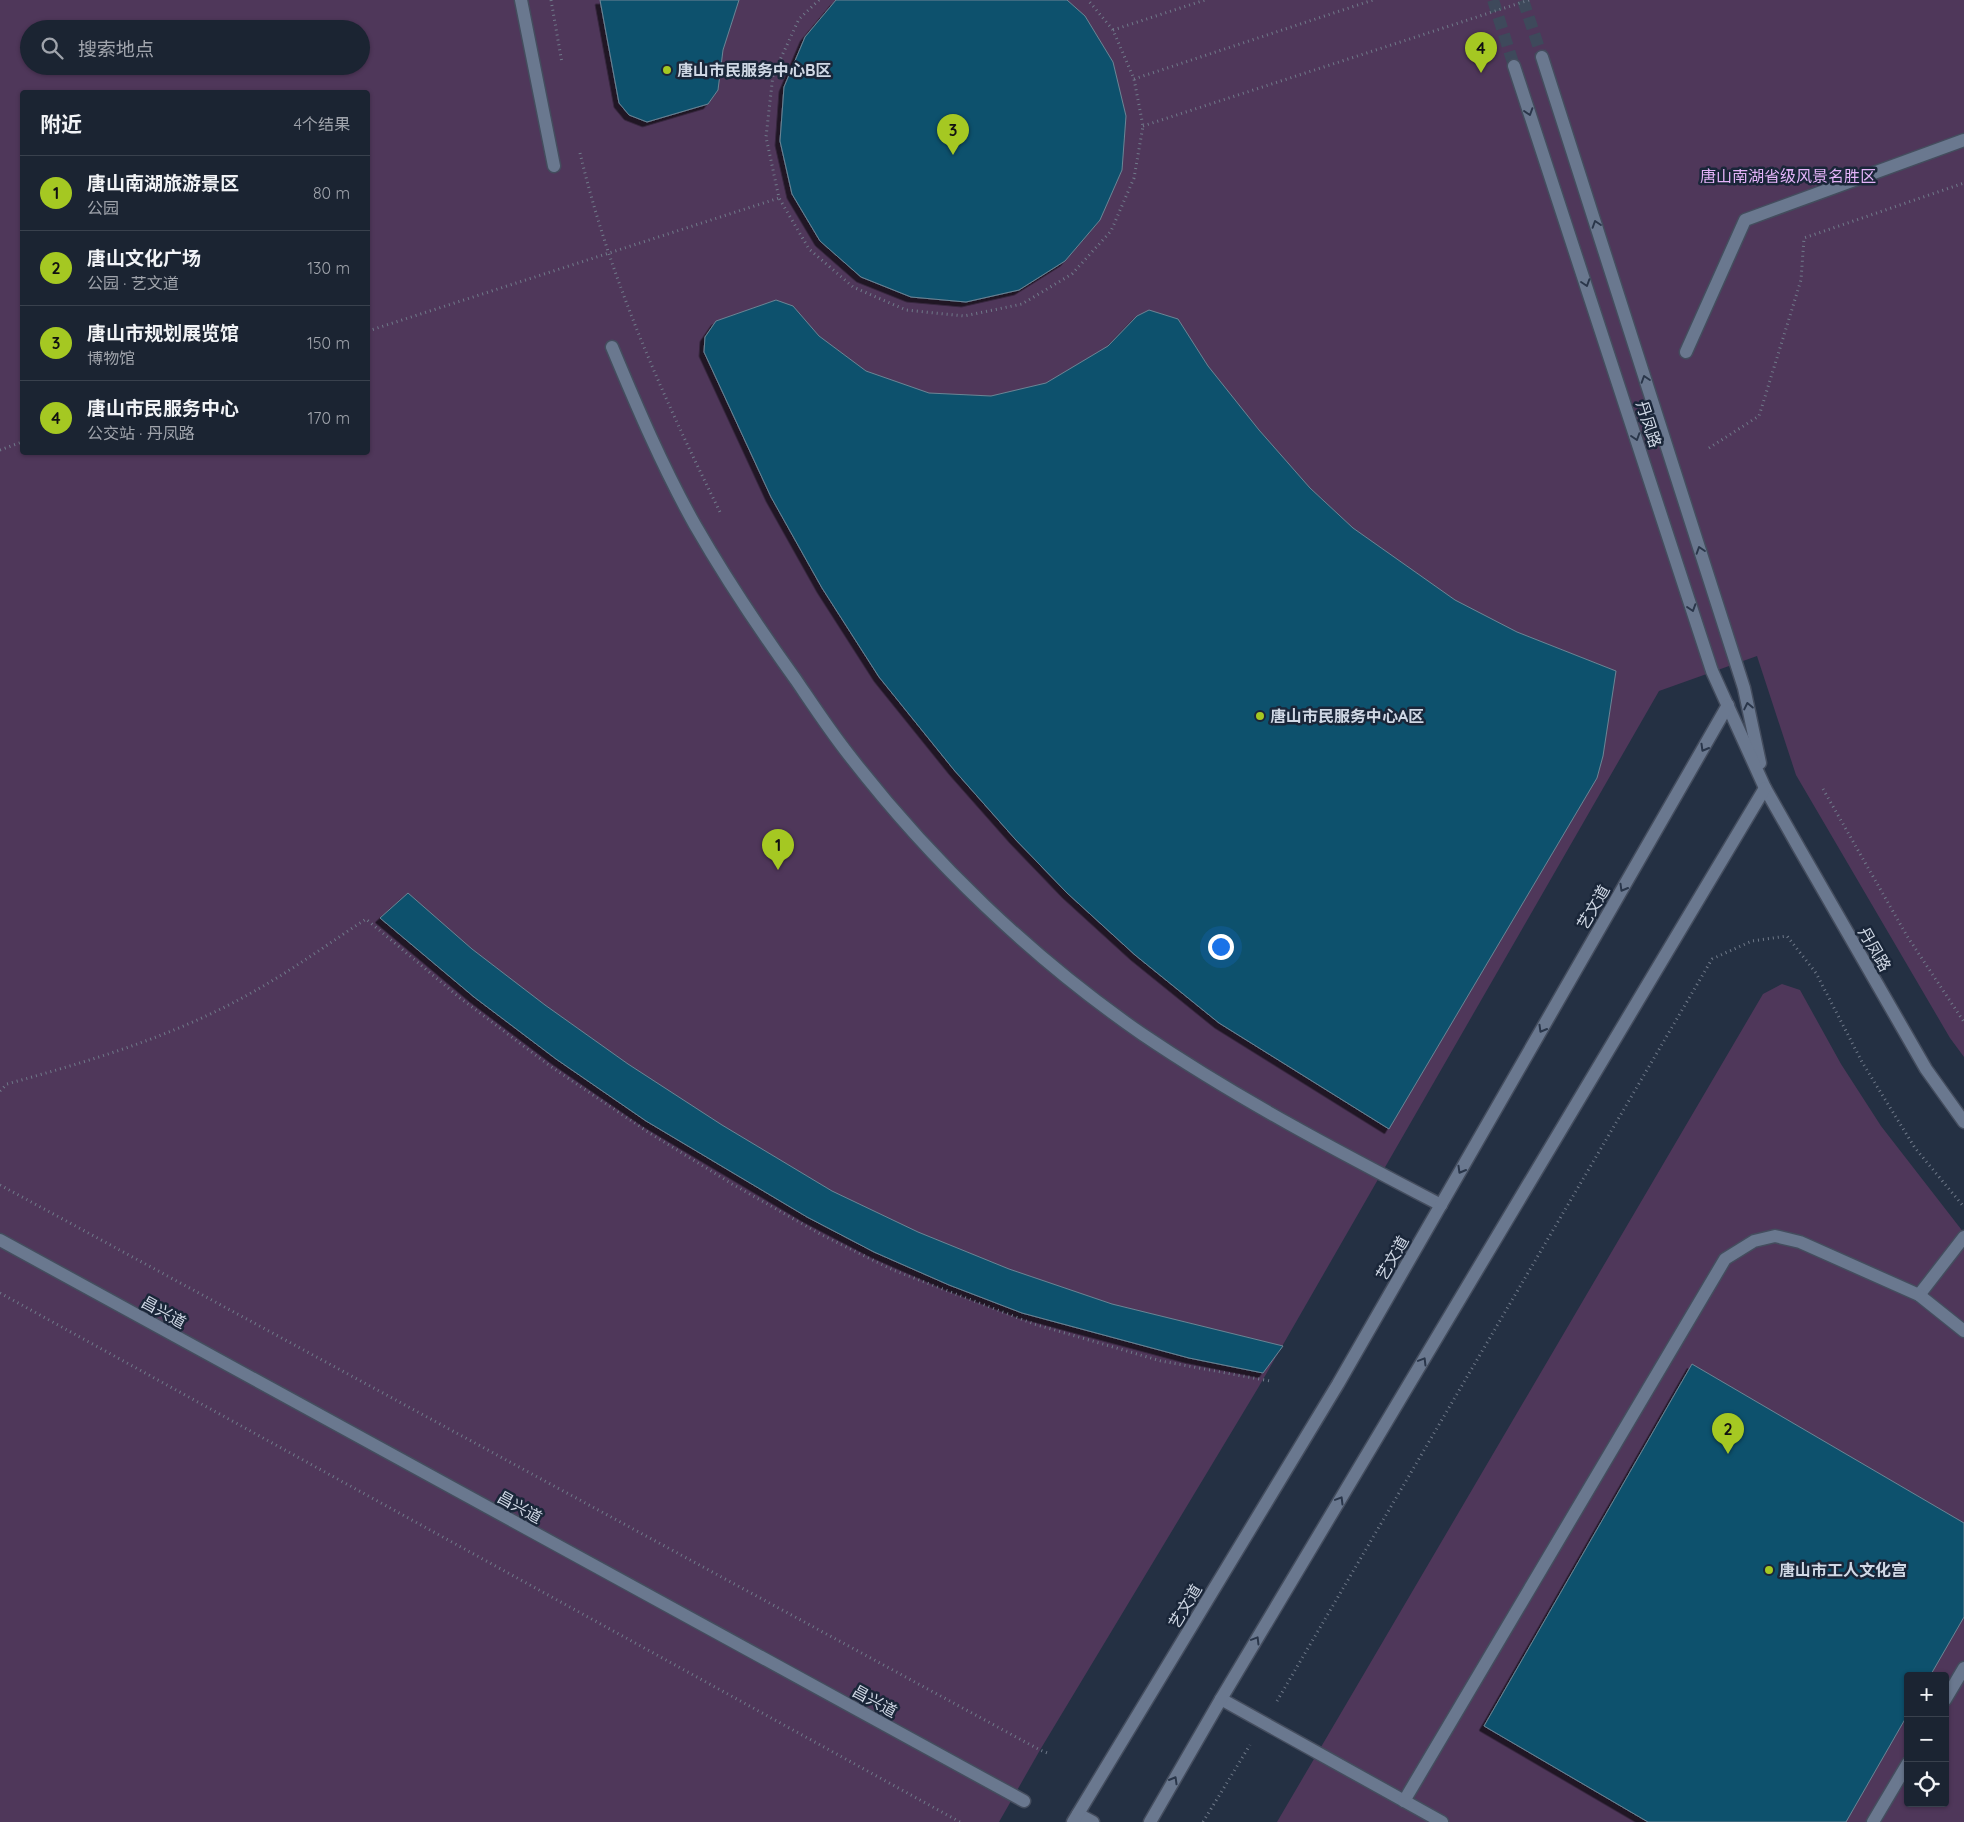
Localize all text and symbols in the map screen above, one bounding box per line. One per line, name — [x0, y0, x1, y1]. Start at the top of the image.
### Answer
search box — [20, 20, 370, 75]
pin: 4 — [1465, 32, 1497, 73]
icon: search — [38, 34, 66, 62]
text: 搜索地点 — [78, 37, 154, 61]
place label: 唐山市民服务中心B区 — [677, 60, 831, 80]
marker: 唐山市民服务中心B区 — [661, 64, 673, 76]
one-way arrow — [1524, 107, 1534, 115]
text: 附近 — [40, 111, 82, 137]
text: 4个结果 — [294, 114, 350, 134]
pin: 3 — [937, 114, 969, 155]
park label: 唐山南湖省级风景名胜区 — [1700, 166, 1876, 186]
text: 唐山南湖旅游景区 — [87, 171, 239, 195]
text: 1 — [53, 183, 59, 203]
text: 80 m — [313, 183, 350, 203]
text: 公园 — [87, 198, 119, 218]
one-way arrow — [1591, 221, 1601, 229]
text: 唐山文化广场 — [87, 246, 201, 270]
text: 2 — [51, 258, 61, 278]
text: 130 m — [307, 258, 350, 278]
text: 公园 · 艺文道 — [87, 273, 179, 293]
one-way arrow — [1580, 278, 1590, 286]
text: 唐山市规划展览馆 — [87, 321, 239, 345]
text: 3 — [52, 333, 60, 353]
text: 150 m — [307, 333, 350, 353]
text: 博物馆 — [87, 348, 135, 368]
one-way arrow — [1641, 375, 1651, 384]
text: 唐山市民服务中心 — [87, 396, 239, 420]
street label: 丹凤路 — [1632, 398, 1666, 450]
text: 4 — [51, 408, 61, 428]
text: 170 m — [307, 408, 350, 428]
text: 公交站 · 丹凤路 — [87, 423, 195, 443]
one-way arrow — [1630, 433, 1640, 441]
one-way arrow — [1696, 547, 1706, 555]
one-way arrow — [1686, 604, 1696, 612]
one-way arrow — [1743, 701, 1754, 710]
place label: 唐山市民服务中心A区 — [1270, 706, 1424, 726]
marker: 唐山市民服务中心A区 — [1254, 710, 1266, 722]
one-way arrow — [1700, 742, 1710, 751]
pin: 1 — [762, 829, 794, 870]
street label: 艺文道 — [1572, 881, 1614, 933]
one-way arrow — [1619, 883, 1629, 892]
street label: 丹凤路 — [1854, 923, 1896, 975]
your location — [1208, 934, 1234, 960]
one-way arrow — [1538, 1024, 1548, 1033]
one-way arrow — [1458, 1165, 1468, 1174]
street label: 艺文道 — [1371, 1232, 1413, 1284]
street label: 昌兴道 — [138, 1292, 190, 1332]
one-way arrow — [1417, 1357, 1427, 1366]
pin: 2 — [1712, 1413, 1744, 1454]
street label: 昌兴道 — [494, 1487, 546, 1527]
one-way arrow — [1333, 1497, 1343, 1506]
place label: 唐山市工人文化宫 — [1779, 1560, 1907, 1580]
marker: 唐山市工人文化宫 — [1763, 1564, 1775, 1576]
street label: 艺文道 — [1164, 1580, 1206, 1632]
one-way arrow — [1250, 1636, 1260, 1645]
map controls — [1904, 1672, 1949, 1807]
button: + — [1904, 1672, 1949, 1717]
street label: 昌兴道 — [849, 1681, 901, 1721]
button: − — [1904, 1717, 1949, 1762]
button: locate — [1904, 1762, 1949, 1807]
one-way arrow — [1168, 1776, 1178, 1785]

